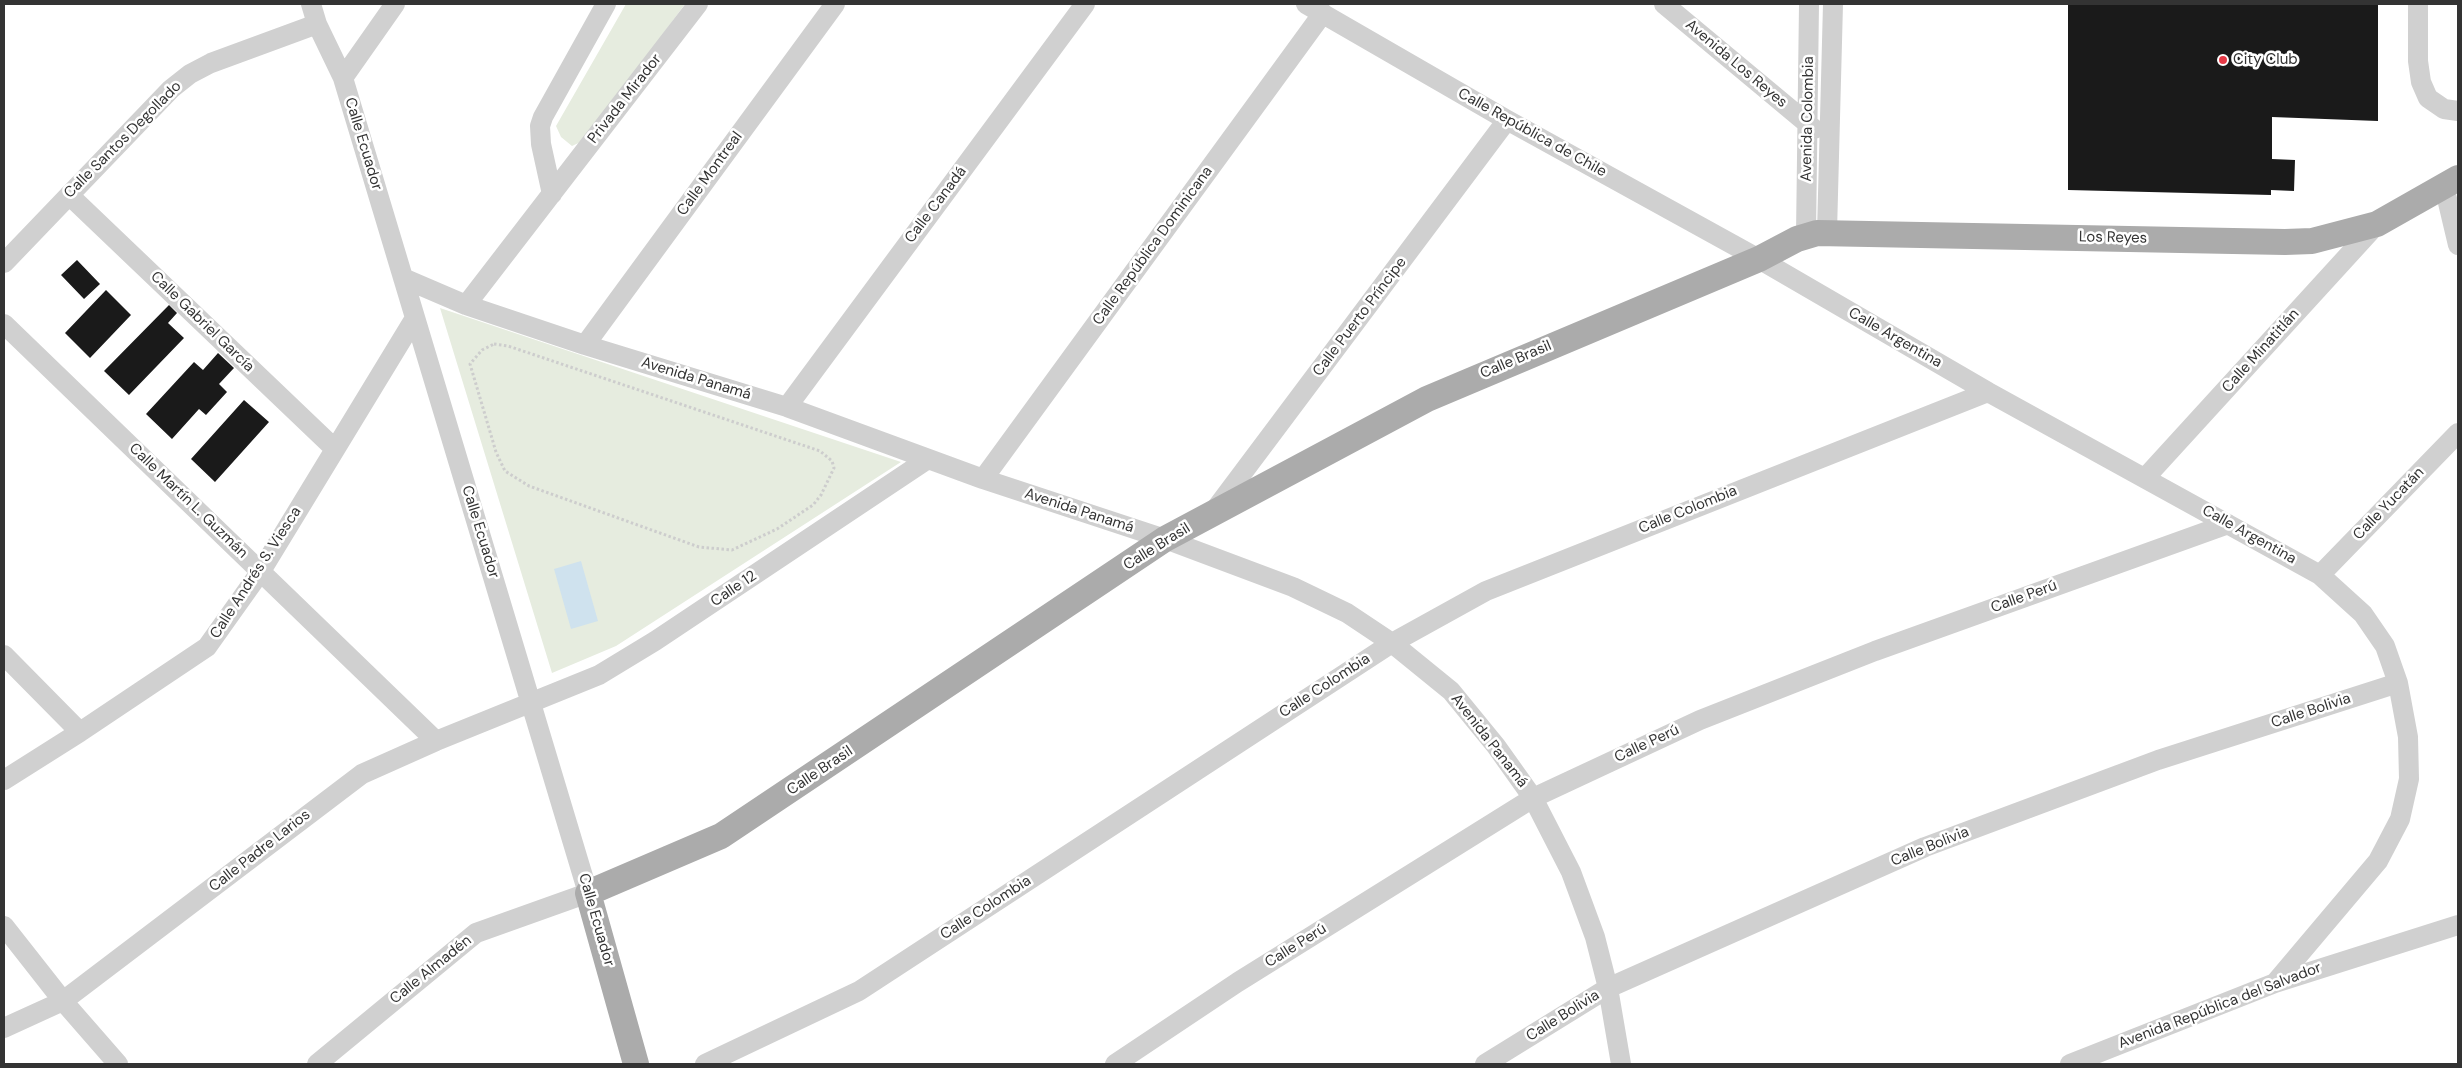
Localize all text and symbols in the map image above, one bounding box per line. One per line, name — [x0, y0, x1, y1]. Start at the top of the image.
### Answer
street label: Avenida Los Reyes — [1681, 16, 1791, 112]
street label: Privada Mirador — [584, 51, 666, 147]
place label: City Club — [2233, 51, 2298, 69]
marker: City Club — [2217, 54, 2229, 66]
street label: Avenida Colombia — [1798, 56, 1818, 182]
street label: Calle Santos Degollado — [61, 78, 185, 202]
street label: Calle República de Chile — [1455, 85, 1609, 181]
street label: Calle Ecuador — [340, 96, 386, 192]
street label: Calle Montreal — [674, 128, 746, 220]
street label: Calle Canadá — [901, 163, 971, 247]
street label: Calle República Dominicana — [1089, 163, 1217, 329]
street label: Los Reyes — [2079, 228, 2147, 248]
street label: Calle Puerto Príncipe — [1309, 254, 1411, 380]
street label: Calle Gabriel García — [147, 268, 257, 376]
street label: Calle Argentina — [1845, 304, 1945, 372]
street label: Calle Minatitlán — [2219, 305, 2303, 397]
street label: Calle Brasil — [1478, 337, 1554, 383]
street label: Avenida Panamá — [639, 354, 753, 404]
street label: Calle Martín L. Guzmán — [125, 440, 251, 562]
street label: Calle Yucatán — [2350, 464, 2428, 544]
street label: Calle Colombia — [1636, 482, 1740, 538]
street label: Calle Ecuador — [457, 484, 503, 580]
street label: Avenida Panamá — [1022, 485, 1136, 537]
street label: Calle Argentina — [2199, 502, 2299, 568]
street label: Calle Andrés S. Viesca — [207, 504, 305, 642]
street label: Calle Brasil — [1120, 519, 1194, 575]
street label: Calle 12 — [708, 567, 760, 611]
street label: Calle Perú — [1988, 577, 2060, 617]
street label: Calle Colombia — [1276, 650, 1374, 722]
street label: Calle Bolivia — [2269, 690, 2353, 732]
street label: Avenida Panamá — [1447, 691, 1531, 791]
street label: Calle Perú — [1612, 721, 1682, 767]
street label: Calle Brasil — [784, 742, 856, 800]
street label: Calle Padre Larios — [206, 806, 314, 896]
street label: Calle Bolivia — [1888, 823, 1972, 871]
street label: Calle Ecuador — [574, 871, 618, 969]
street label: Calle Colombia — [937, 872, 1035, 944]
street label: Calle Perú — [1262, 920, 1330, 972]
street label: Calle Almadén — [387, 932, 475, 1008]
street label: Avenida República del Salvador — [2116, 959, 2324, 1053]
street label: Calle Bolivia — [1523, 986, 1603, 1046]

